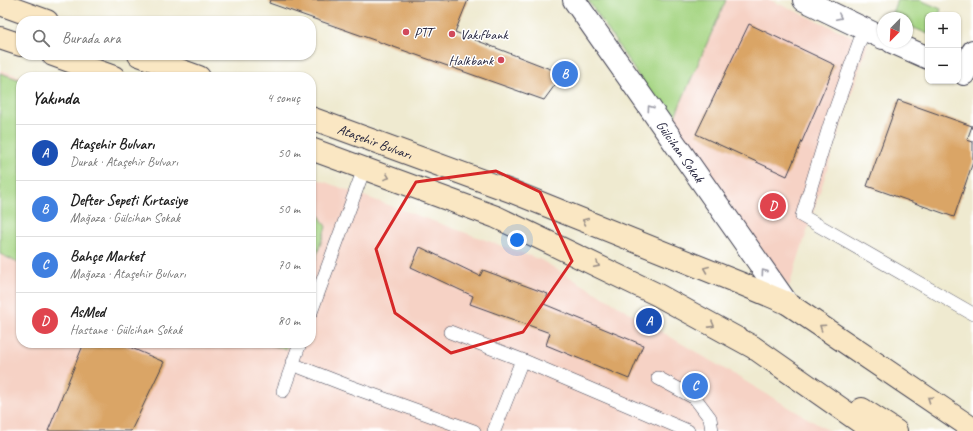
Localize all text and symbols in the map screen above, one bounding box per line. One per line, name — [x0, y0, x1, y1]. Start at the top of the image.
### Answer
one-way arrow — [835, 12, 843, 20]
north arrow — [877, 12, 913, 48]
map controls — [925, 12, 961, 84]
button: + — [925, 12, 961, 48]
search box — [16, 16, 316, 60]
place label: PTT — [414, 24, 436, 41]
place label: Vakıfbank — [460, 26, 510, 43]
icon: search — [30, 27, 52, 49]
marker: PTT — [401, 27, 411, 37]
text: Burada ara — [62, 29, 120, 48]
marker: Vakıfbank — [447, 29, 457, 39]
button: − — [925, 48, 961, 84]
place label: Halkbank — [448, 52, 494, 69]
marker: Halkbank — [496, 55, 506, 65]
pin: B — [552, 59, 578, 89]
text: Yakında — [32, 88, 79, 109]
text: 4 sonuç — [267, 90, 300, 106]
one-way arrow — [648, 105, 655, 112]
street label: Gülcihan Sokak — [653, 117, 708, 186]
street label: Ataşehir Bulvarı — [335, 120, 416, 163]
text: Ataşehir Bulvarı — [70, 135, 154, 154]
text: A — [42, 145, 48, 161]
text: 50 m — [278, 145, 300, 161]
text: Durak · Ataşehir Bulvarı — [70, 154, 178, 170]
one-way arrow — [383, 173, 390, 181]
text: Defter Sepeti Kırtasiye — [70, 191, 187, 210]
pin: D — [760, 191, 786, 221]
text: B — [42, 201, 48, 217]
text: 50 m — [278, 201, 300, 217]
text: Mağaza · Gülcihan Sokak — [70, 210, 180, 226]
one-way arrow — [582, 217, 589, 225]
your location — [507, 230, 527, 250]
text: Bahçe Market — [70, 247, 144, 266]
text: C — [42, 257, 48, 273]
text: 70 m — [278, 257, 300, 273]
one-way arrow — [593, 260, 600, 268]
text: Mağaza · Ataşehir Bulvarı — [70, 266, 186, 282]
one-way arrow — [702, 266, 709, 274]
one-way arrow — [762, 269, 769, 276]
text: AsMed — [70, 303, 105, 322]
pin: A — [636, 306, 662, 336]
text: D — [41, 313, 49, 329]
text: 80 m — [278, 313, 300, 329]
one-way arrow — [708, 320, 716, 327]
text: Hastane · Gülcihan Sokak — [70, 322, 182, 338]
one-way arrow — [819, 324, 826, 332]
pin: C — [682, 371, 708, 401]
one-way arrow — [927, 396, 934, 404]

